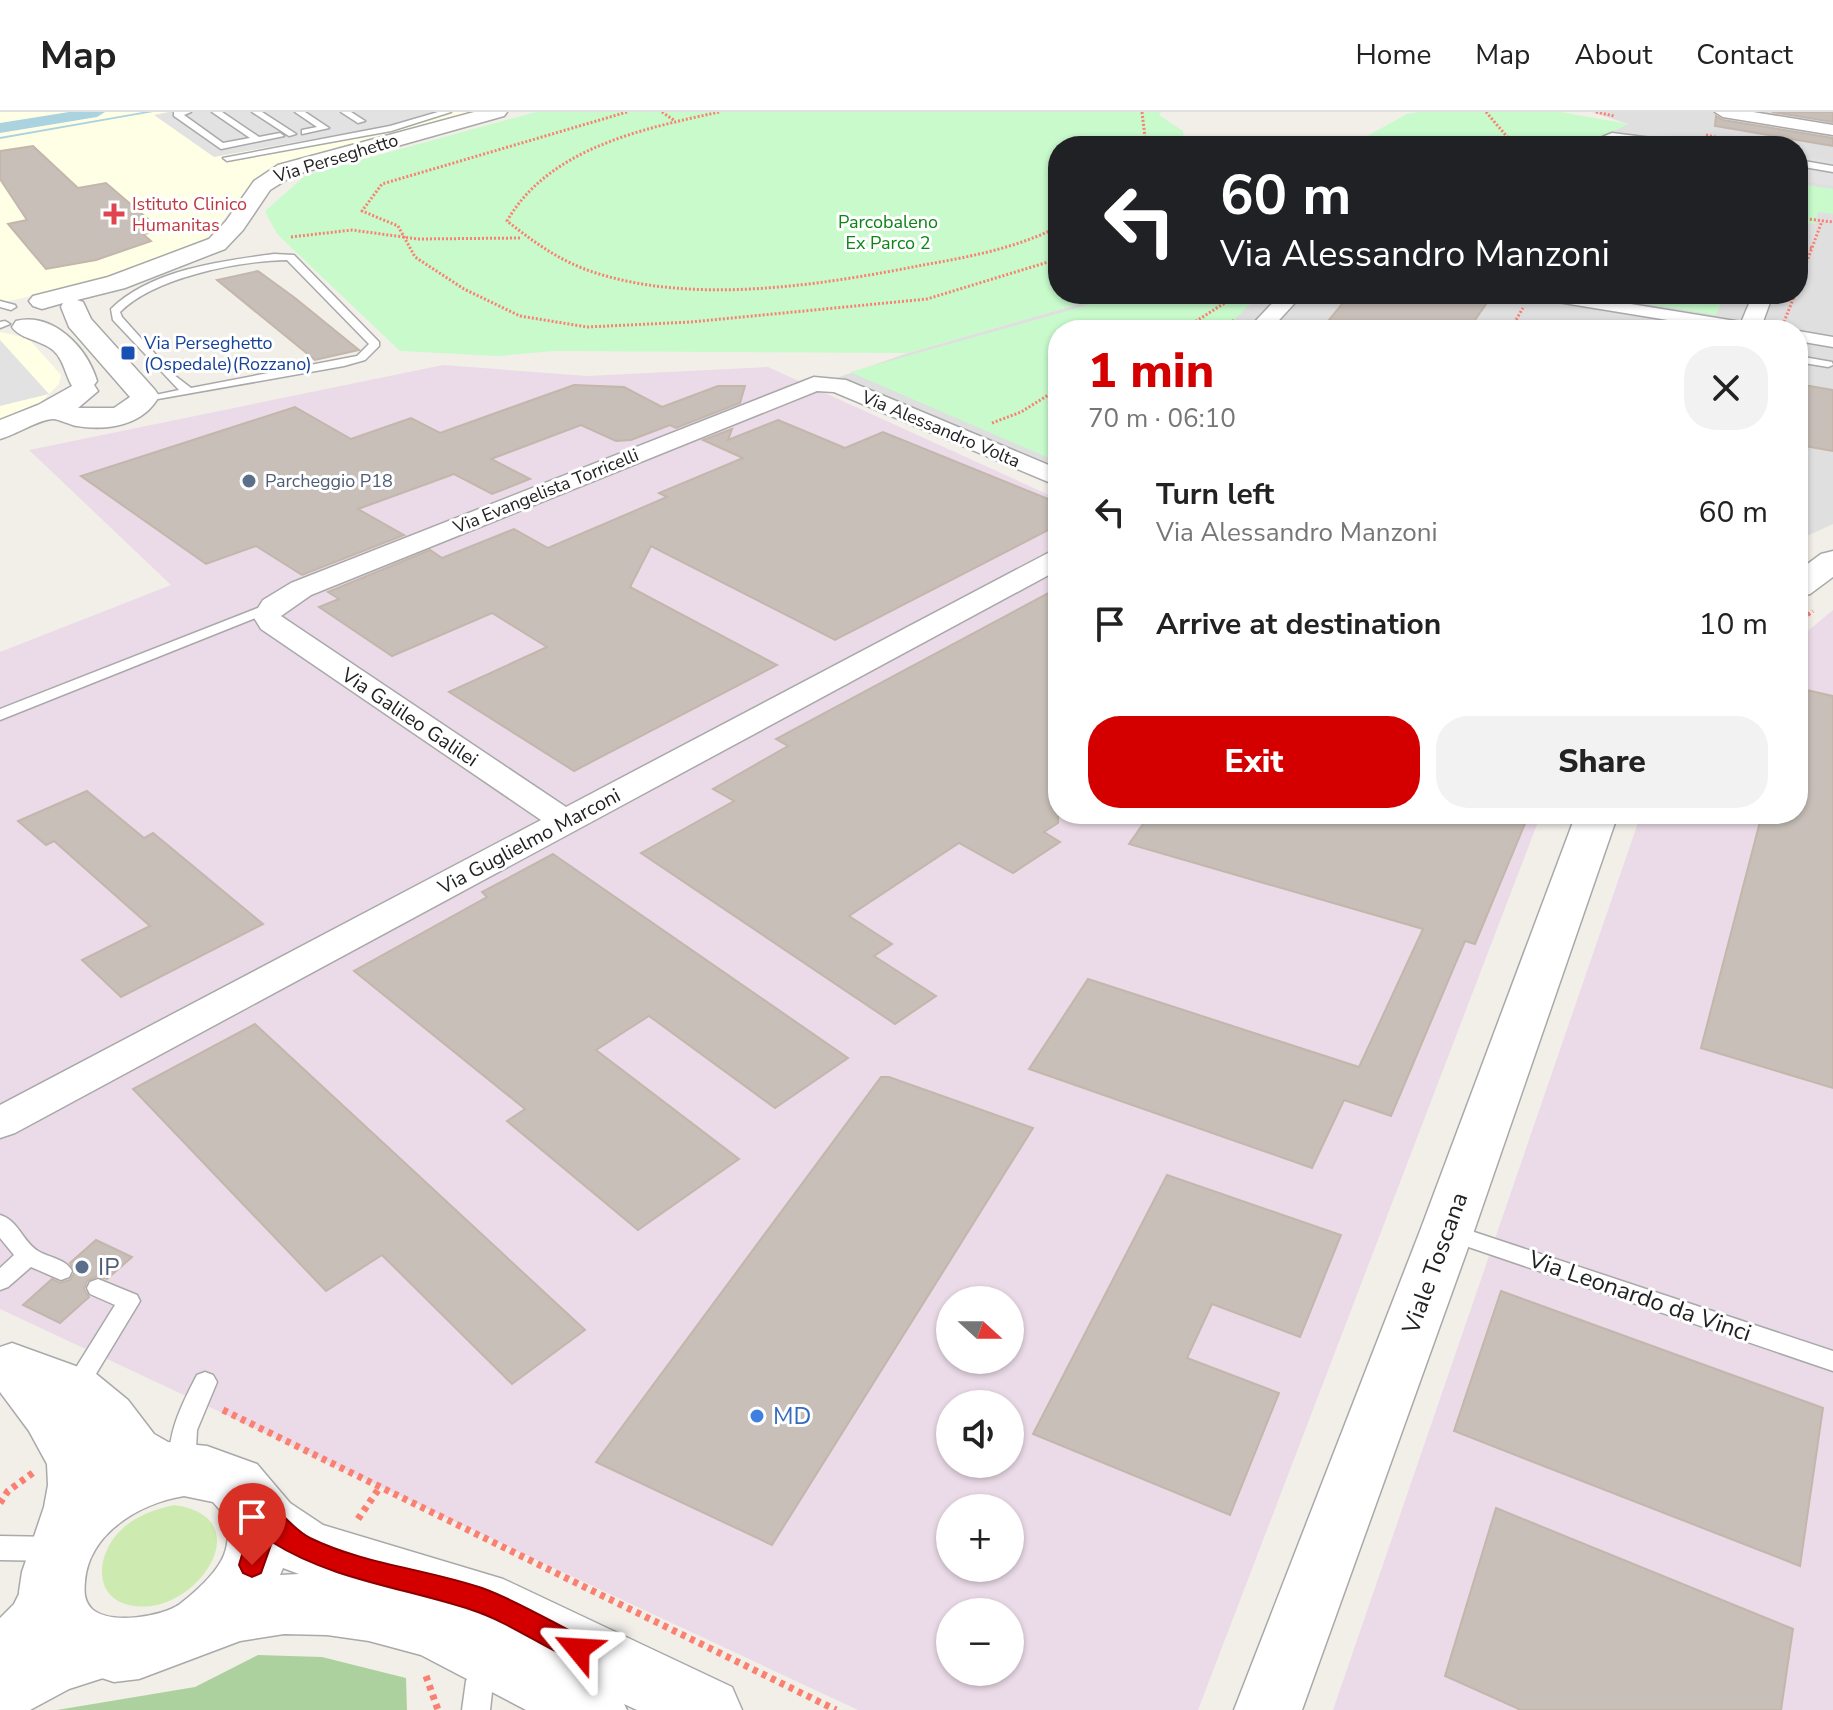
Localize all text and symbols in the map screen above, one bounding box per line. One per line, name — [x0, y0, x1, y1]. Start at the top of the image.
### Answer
text: Map — [40, 30, 117, 81]
text: Home — [1356, 36, 1431, 74]
text: Map — [1475, 36, 1530, 74]
text: About — [1574, 36, 1652, 74]
text: Contact — [1696, 36, 1793, 74]
street label: Via Perseghetto — [270, 128, 401, 189]
text: 60 m — [1220, 157, 1351, 234]
icon: left — [1088, 168, 1192, 272]
place label: Istituto Clinico Humanitas — [132, 192, 247, 237]
marker: Istituto Clinico Humanitas — [103, 203, 125, 225]
park label: Parcobaleno Ex Parco 2 — [838, 210, 938, 255]
text: Via Alessandro Manzoni — [1220, 230, 1610, 279]
place label: Via Perseghetto (Ospedale)(Rozzano) — [143, 331, 312, 376]
text: 1 min — [1088, 338, 1214, 404]
marker: Via Perseghetto (Ospedale)(Rozzano) — [119, 344, 137, 362]
button: close — [1684, 346, 1768, 430]
street label: Via Alessandro Volta — [857, 384, 1024, 473]
text: 70 m · 06:10 — [1088, 401, 1236, 436]
street label: Via Evangelista Torricelli — [449, 443, 642, 540]
place label: Parcheggio P18 — [265, 469, 393, 493]
marker: Parcheggio P18 — [240, 472, 258, 490]
text: Turn left — [1156, 474, 1274, 515]
icon: left — [1088, 490, 1132, 534]
text: 60 m — [1699, 492, 1768, 533]
text: Via Alessandro Manzoni — [1156, 515, 1438, 550]
icon: arrive — [1088, 602, 1132, 646]
text: Arrive at destination — [1156, 604, 1441, 645]
text: 10 m — [1699, 604, 1768, 645]
street label: Via Galileo Galilei — [335, 661, 483, 773]
button: Exit — [1088, 716, 1420, 808]
button: Share — [1436, 716, 1768, 808]
street label: Via Guglielmo Marconi — [432, 782, 625, 901]
street label: Viale Toscana — [1394, 1188, 1475, 1339]
street label: Via Leonardo da Vinci — [1523, 1243, 1756, 1349]
place label: IP — [98, 1251, 119, 1283]
marker: IP — [73, 1258, 91, 1276]
north arrow — [936, 1286, 1024, 1374]
map controls — [936, 1286, 1024, 1686]
button: sound — [936, 1390, 1024, 1478]
place label: MD — [773, 1400, 811, 1432]
marker: MD — [748, 1407, 766, 1425]
pin — [218, 1483, 286, 1565]
button: + — [936, 1494, 1024, 1582]
icon: arrive — [230, 1495, 274, 1539]
button: − — [936, 1598, 1024, 1686]
position arrow — [536, 1607, 620, 1691]

